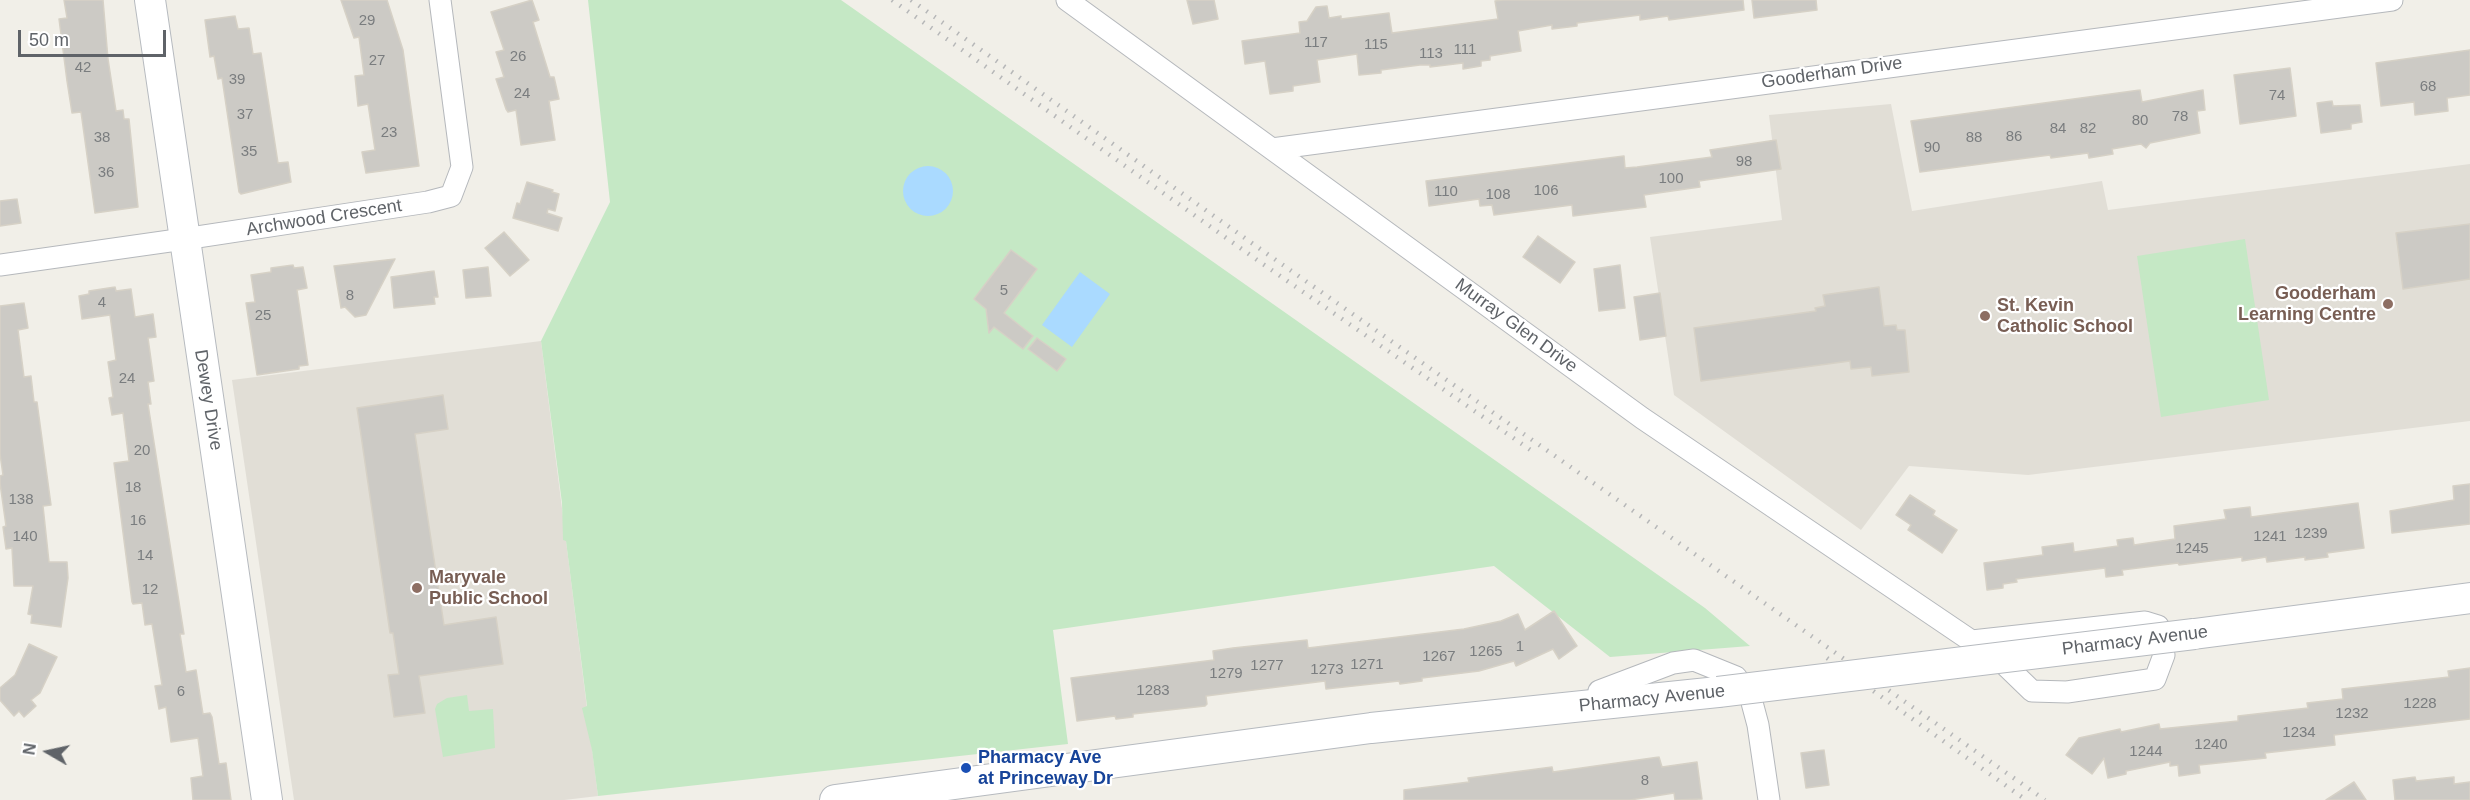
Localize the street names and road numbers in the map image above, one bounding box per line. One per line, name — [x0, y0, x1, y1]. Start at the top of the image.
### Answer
street label: Gooderham Drive — [1760, 52, 1904, 94]
street label: Archwood Crescent — [245, 195, 403, 241]
street label: Murray Glen Drive — [1451, 274, 1581, 378]
street label: Dewey Drive — [189, 348, 227, 452]
street label: Pharmacy Avenue — [2061, 621, 2209, 661]
street label: Pharmacy Avenue — [1578, 681, 1726, 717]

